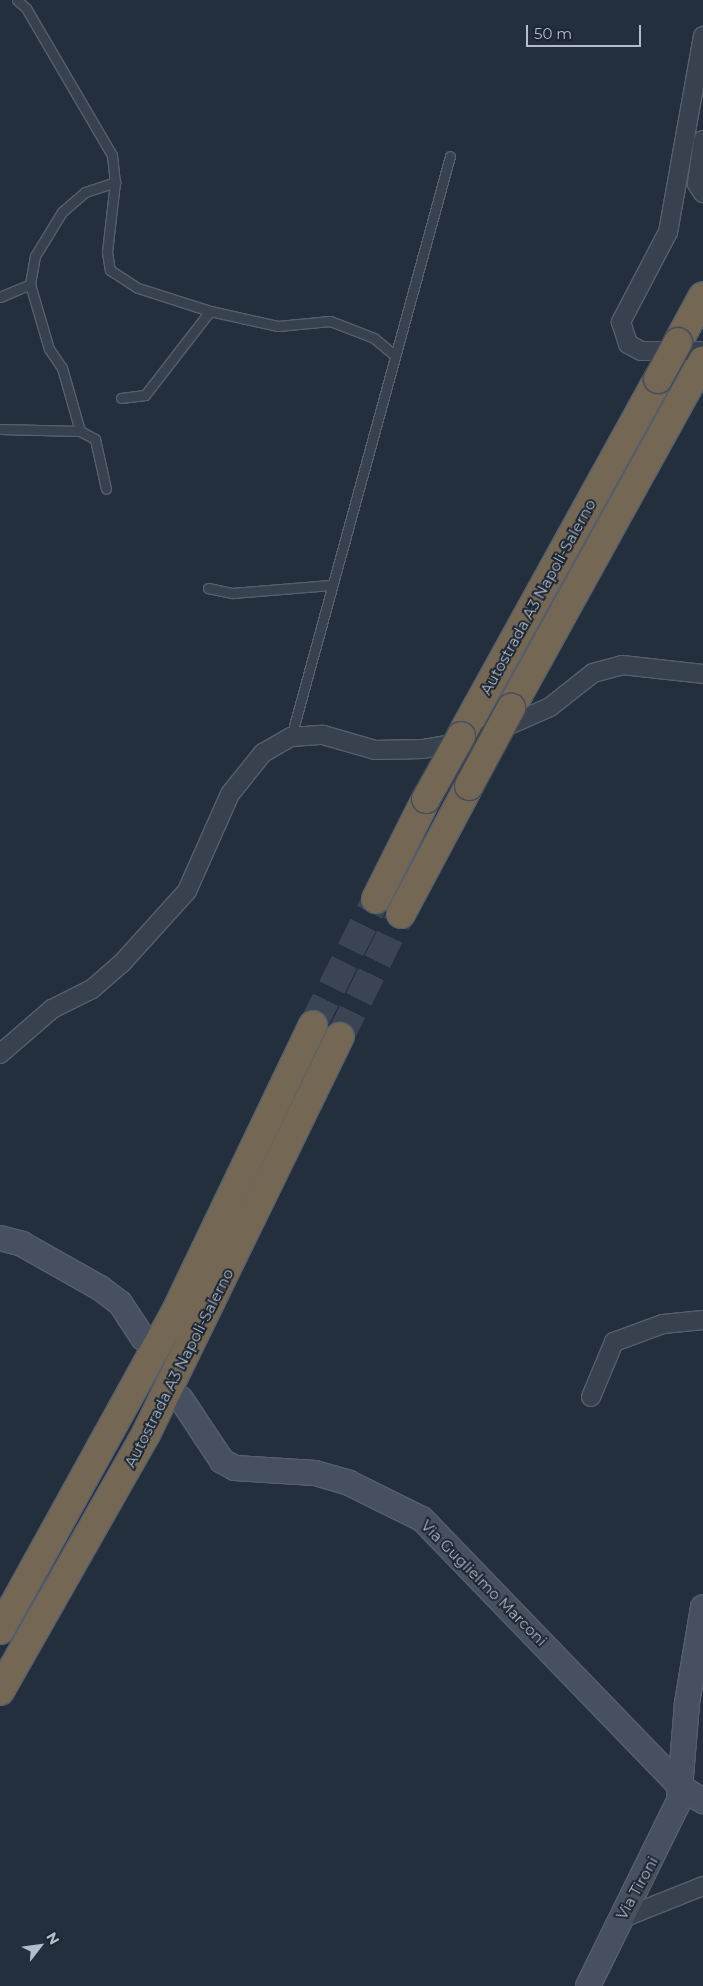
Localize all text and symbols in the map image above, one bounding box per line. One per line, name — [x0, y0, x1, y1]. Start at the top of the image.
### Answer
scale bar — [528, 15, 643, 47]
text: 50 m — [534, 24, 572, 43]
street label: Autostrada A3 Napoli-Salerno — [477, 496, 599, 698]
street label: Autostrada A3 Napoli-Salerno — [121, 1266, 237, 1470]
street label: Via Guglielmo Marconi — [417, 1516, 551, 1650]
street label: Via Tironi — [612, 1853, 662, 1923]
north arrow — [15, 1921, 65, 1971]
text: N — [42, 1929, 64, 1948]

